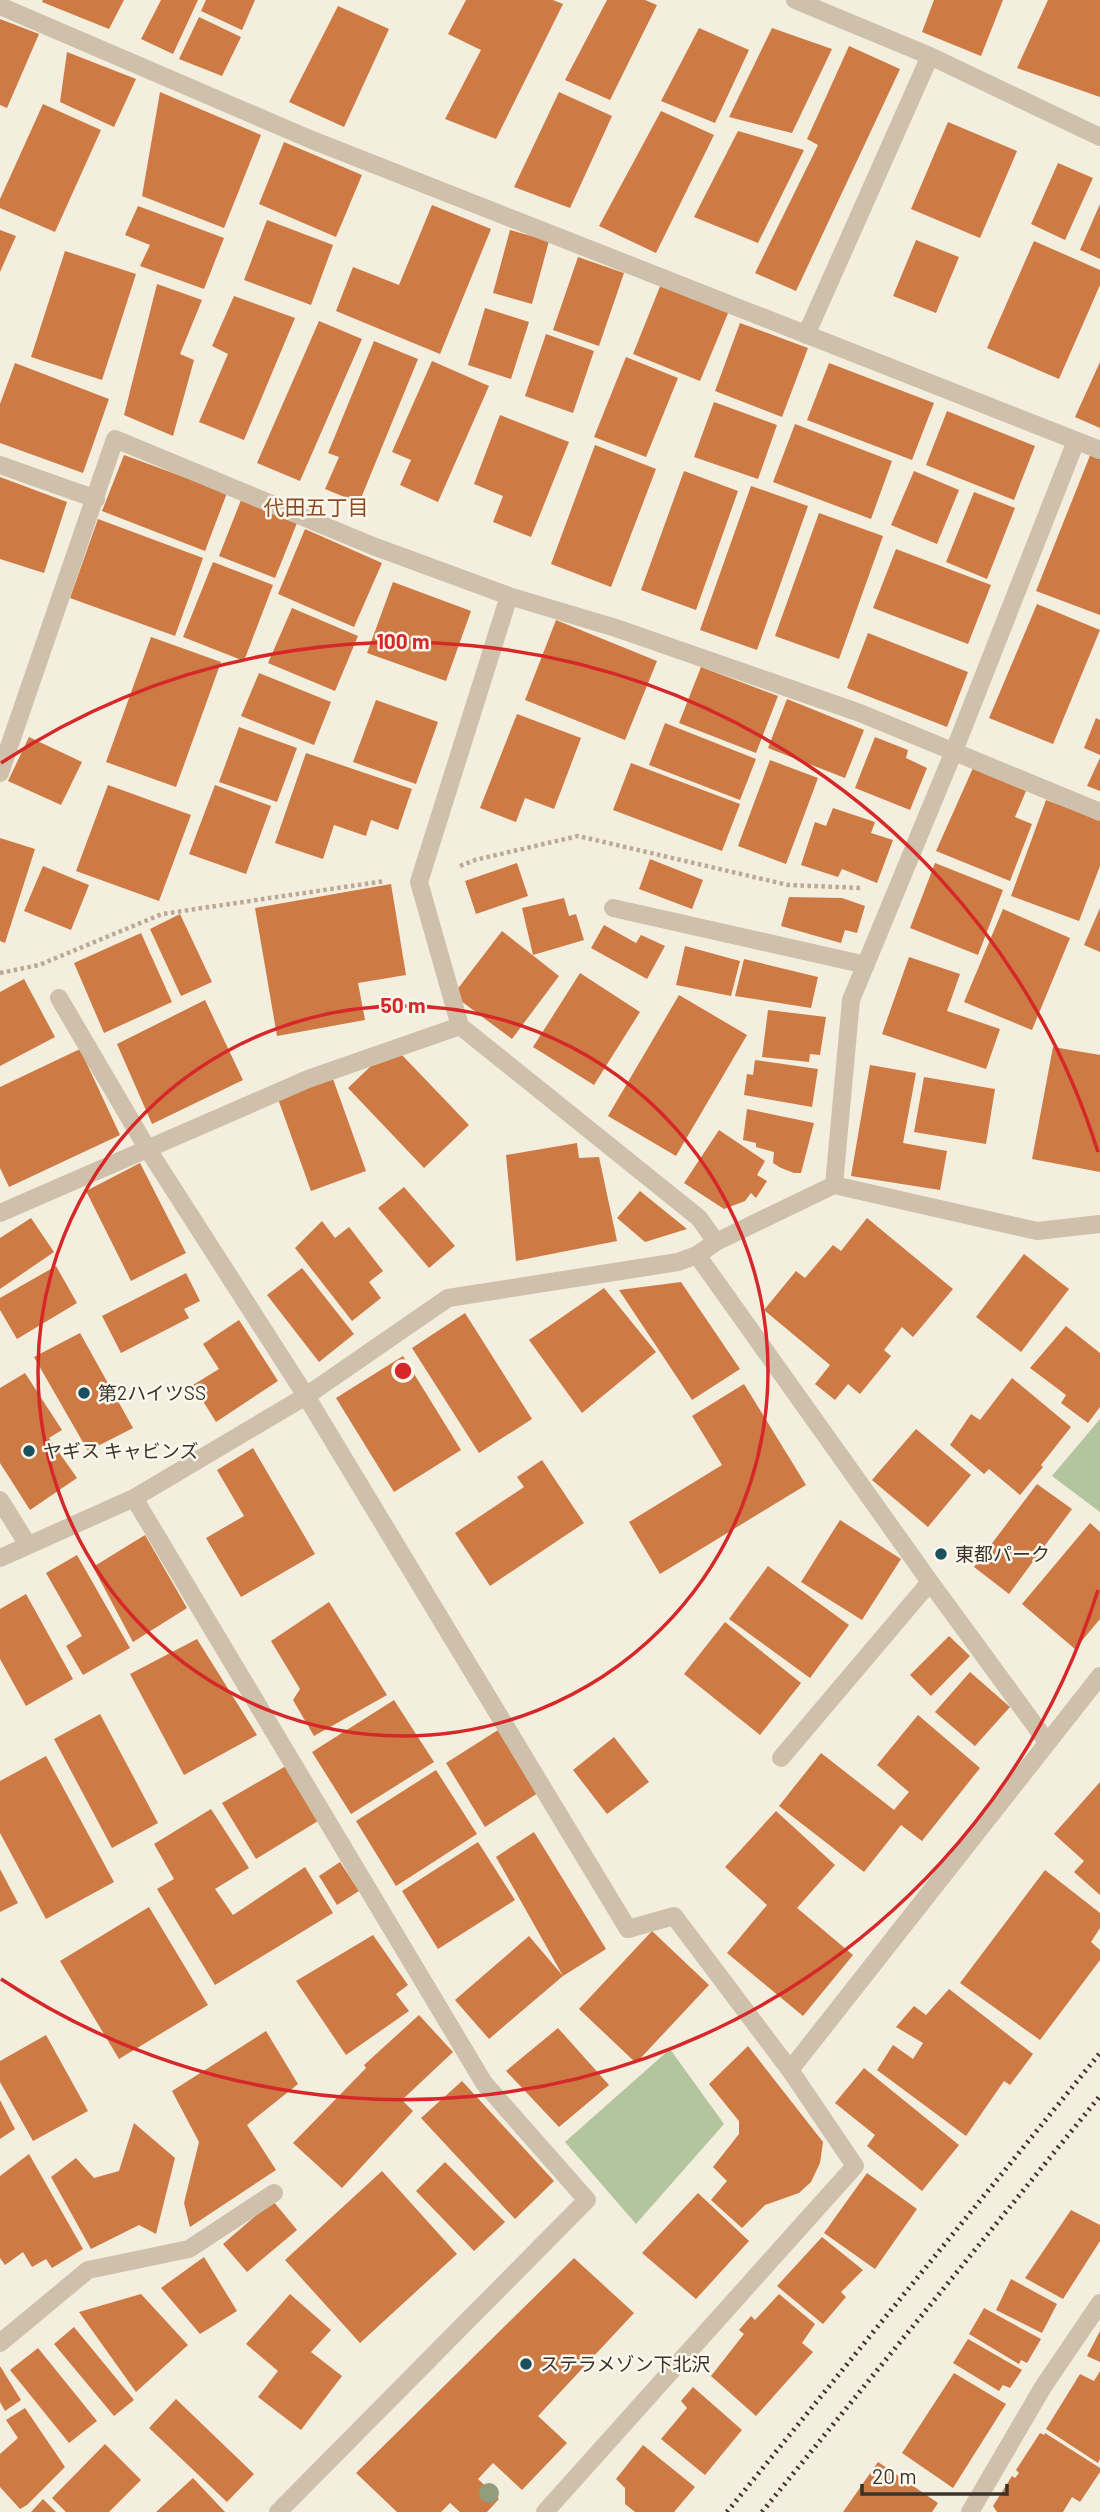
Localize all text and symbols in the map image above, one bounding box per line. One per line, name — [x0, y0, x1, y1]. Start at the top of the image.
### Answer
district label: 代田五丁目 — [264, 494, 369, 519]
text: 100 m — [376, 628, 430, 653]
text: 50 m — [380, 992, 426, 1017]
centre of rings — [391, 1359, 415, 1383]
place label: 第2ハイツSS — [98, 1381, 206, 1404]
marker: 第2ハイツSS — [76, 1385, 92, 1401]
place label: ヤギス キャビンズ — [43, 1439, 198, 1462]
marker: ヤギス キャビンズ — [21, 1443, 37, 1459]
place label: 東都パーク — [955, 1542, 1050, 1565]
marker: 東都パーク — [933, 1546, 949, 1562]
place label: ステラメゾン下北沢 — [540, 2352, 710, 2375]
marker: ステラメゾン下北沢 — [518, 2356, 534, 2372]
scale bar — [862, 2452, 1007, 2496]
text: 20 m — [872, 2463, 917, 2488]

